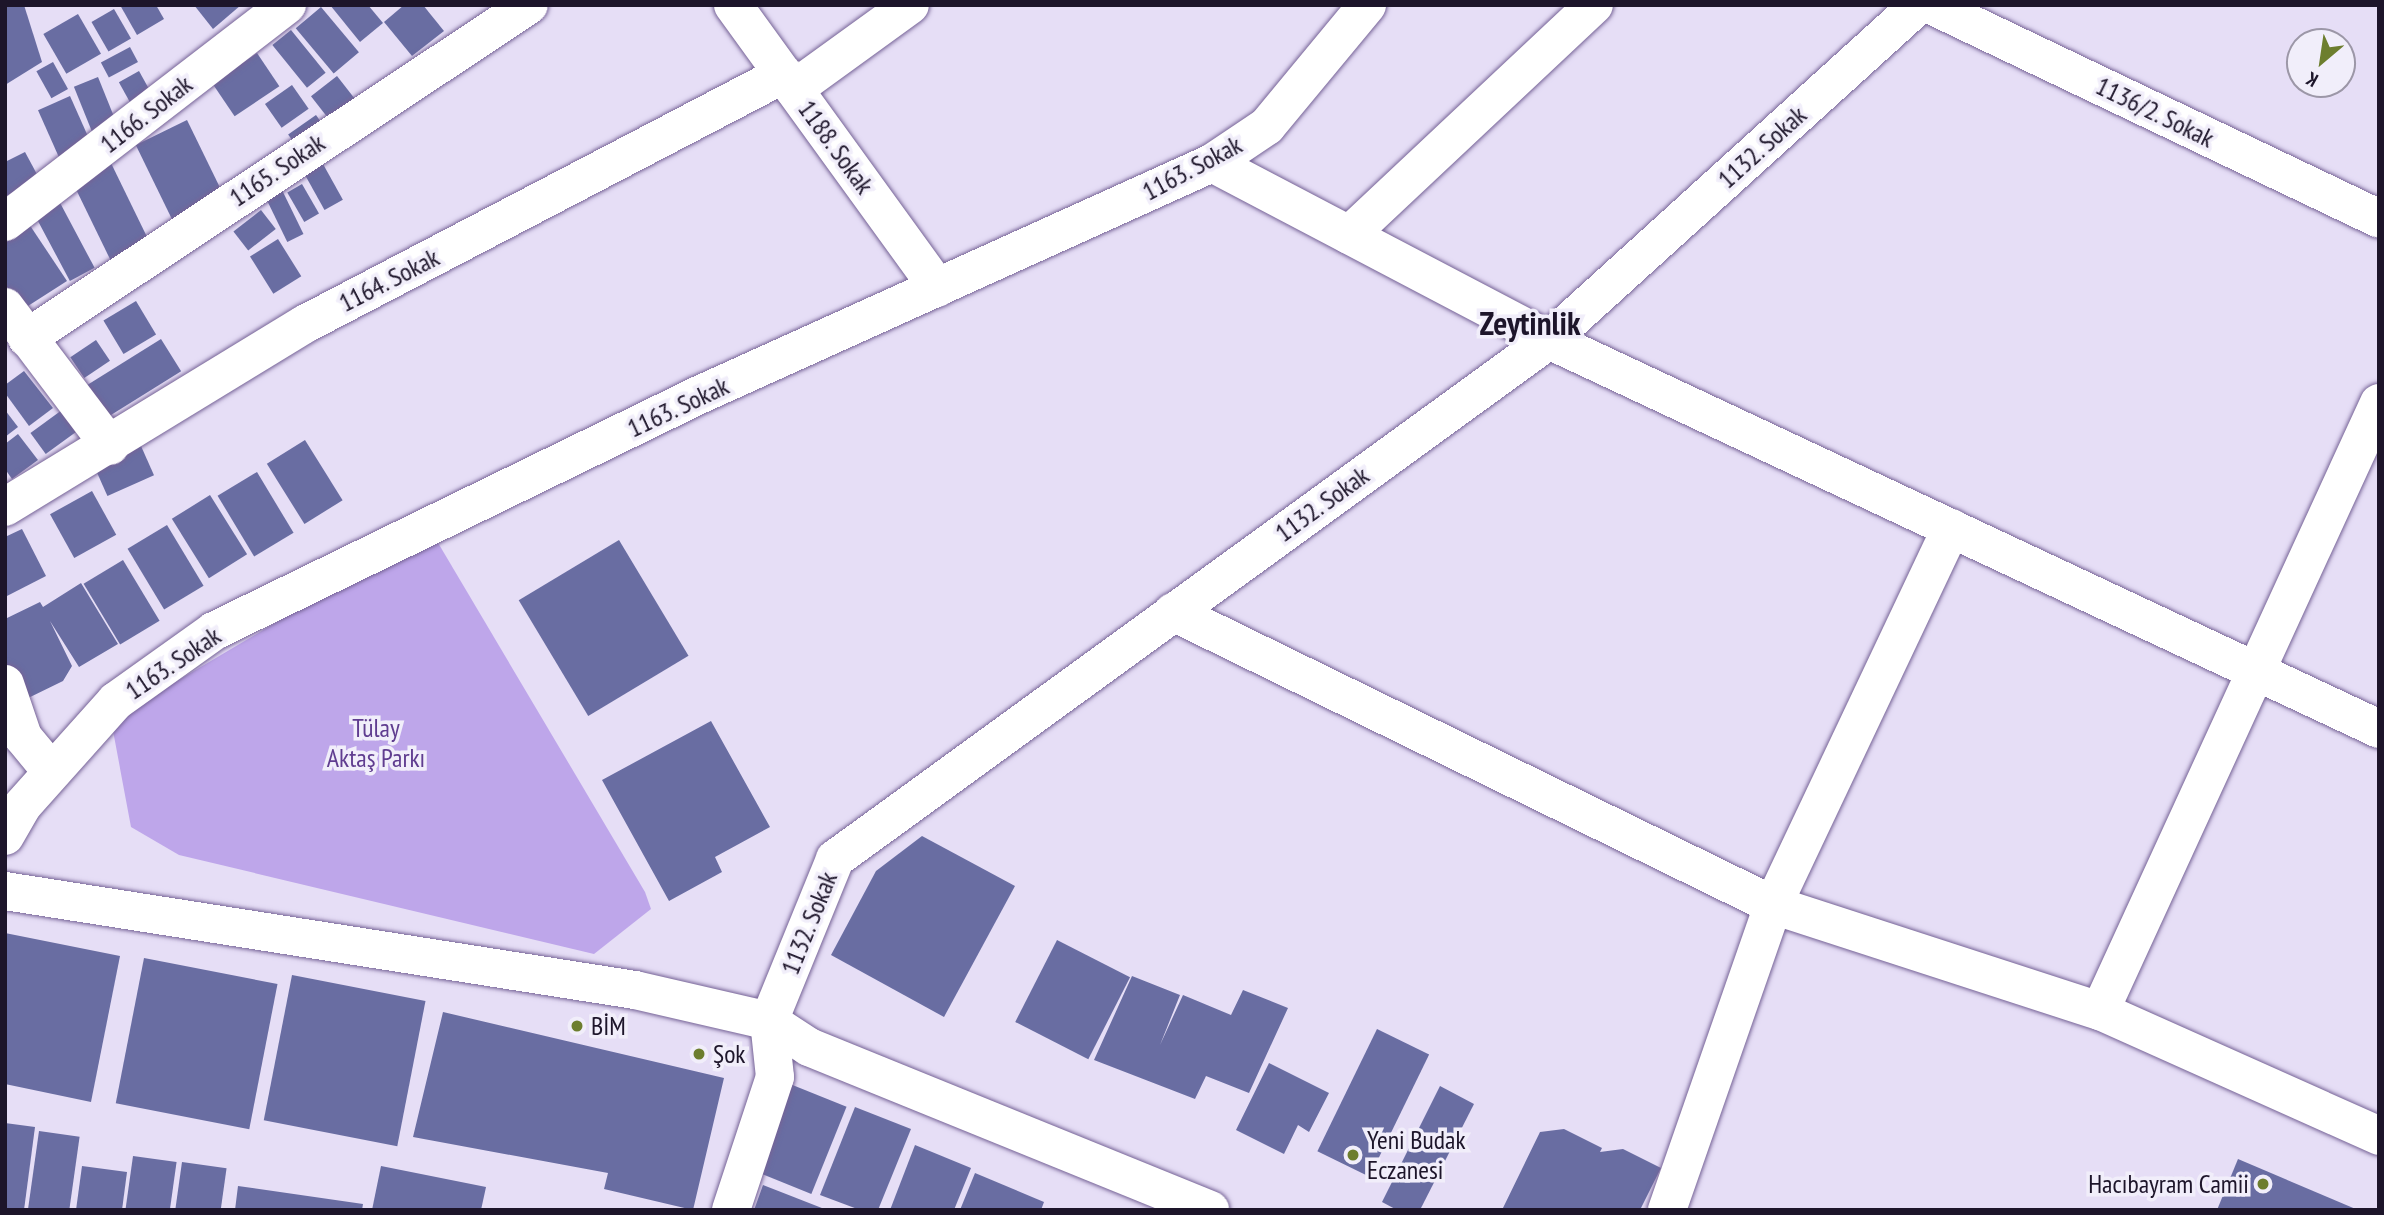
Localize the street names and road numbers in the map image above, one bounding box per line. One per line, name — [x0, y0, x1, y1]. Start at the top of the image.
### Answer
street label: 1166. Sokak — [93, 68, 199, 160]
street label: 1136/2. Sokak — [2090, 70, 2220, 154]
street label: 1188. Sokak — [791, 93, 881, 201]
street label: 1132. Sokak — [1711, 99, 1813, 195]
street label: 1165. Sokak — [223, 126, 331, 214]
street label: 1163. Sokak — [1136, 128, 1248, 208]
street label: 1164. Sokak — [333, 241, 445, 319]
street label: 1163. Sokak — [622, 370, 734, 444]
street label: 1132. Sokak — [1268, 459, 1376, 549]
street label: 1163. Sokak — [119, 619, 227, 707]
street label: 1132. Sokak — [774, 866, 844, 980]

